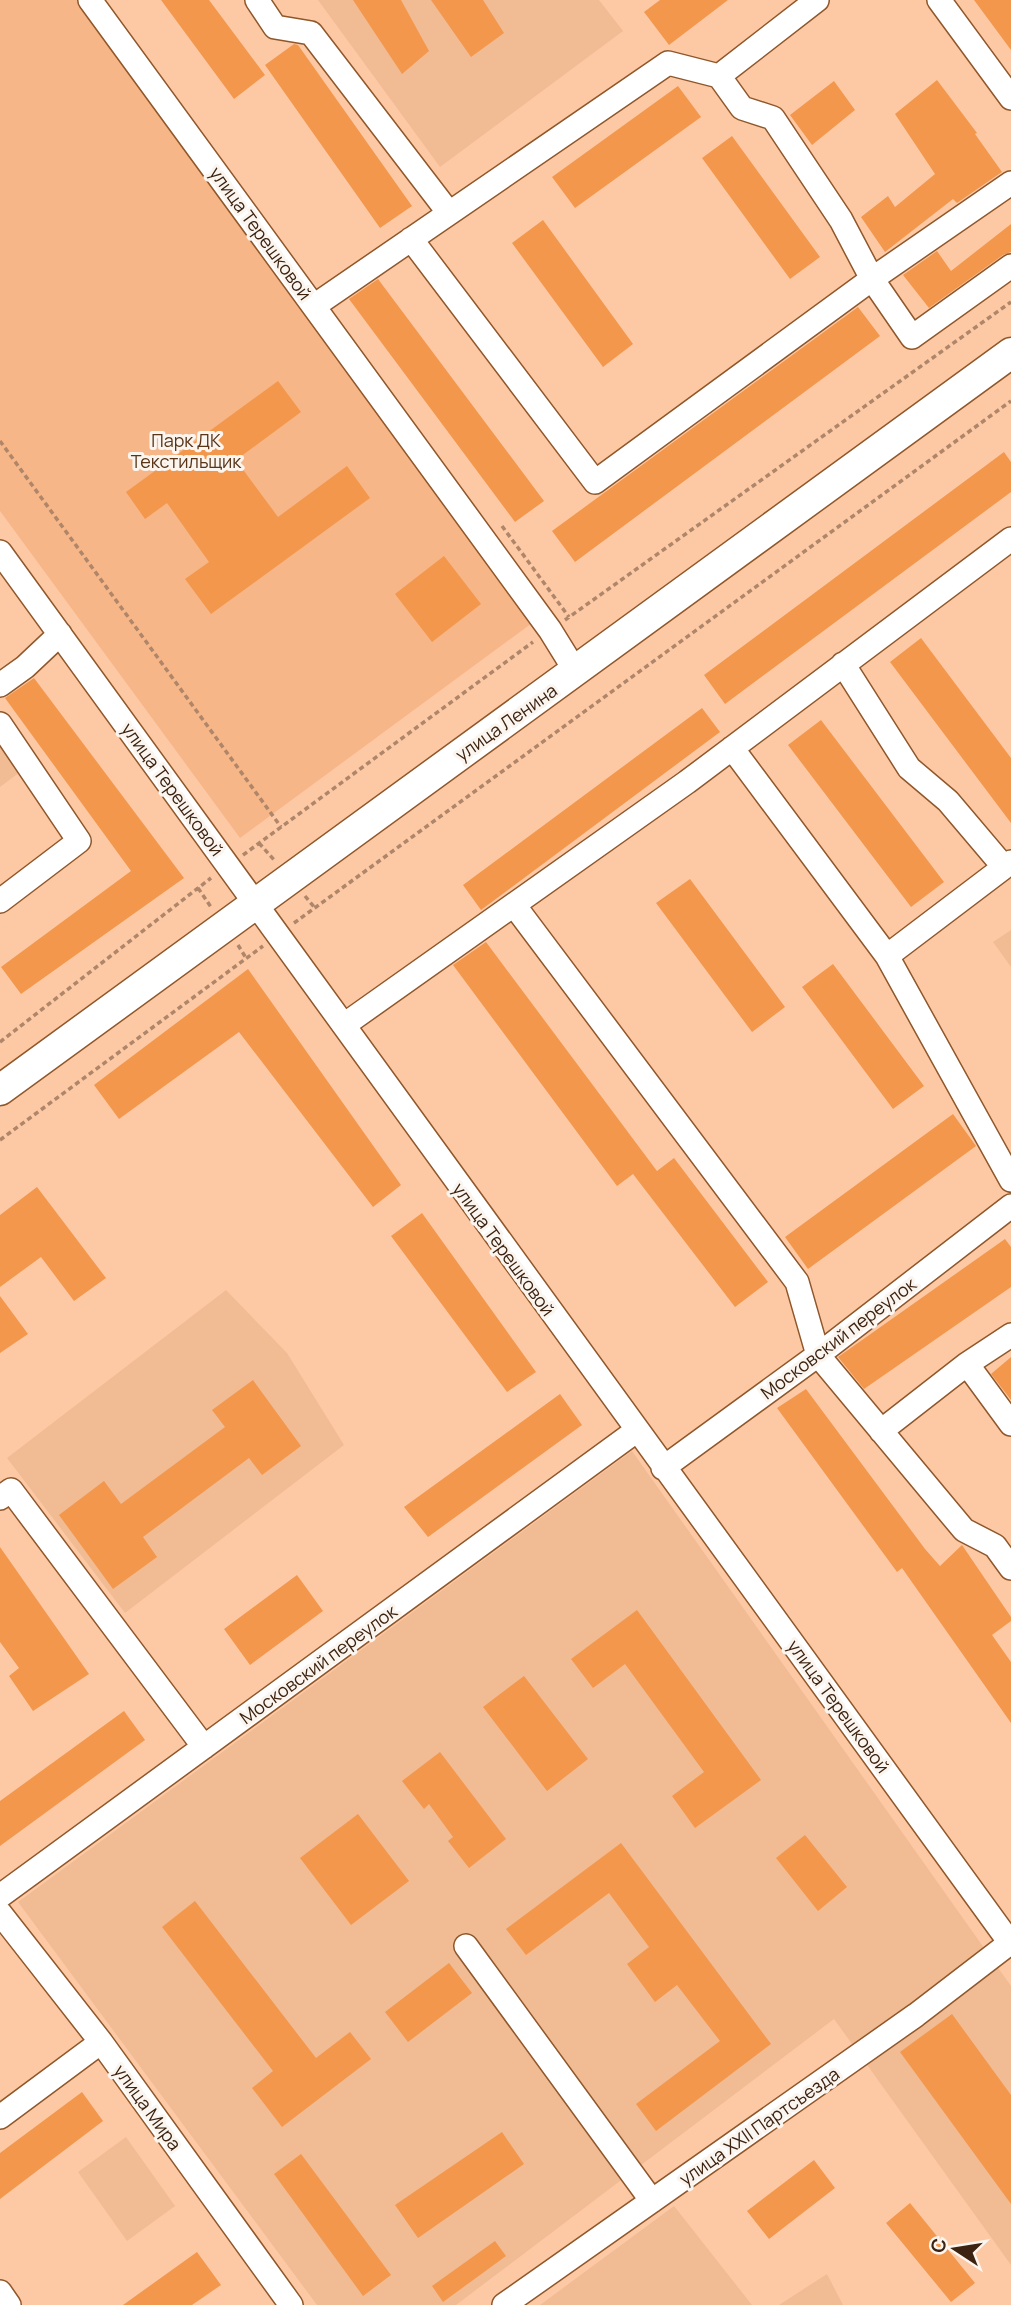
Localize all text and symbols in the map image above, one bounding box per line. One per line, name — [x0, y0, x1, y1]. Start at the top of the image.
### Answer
street label: улица Терешковой — [205, 162, 317, 304]
park label: Парк ДК Текстильщик — [131, 428, 242, 473]
street label: улица Ленина — [450, 678, 562, 766]
street label: улица Терешковой — [117, 718, 229, 860]
street label: улица Терешковой — [448, 1178, 560, 1320]
street label: Московский переулок — [755, 1271, 921, 1404]
street label: Московский переулок — [235, 1598, 402, 1729]
street label: улица Терешковой — [783, 1635, 895, 1777]
street label: улица Мира — [109, 2059, 187, 2155]
street label: улица XXII Партсъезда — [674, 2062, 844, 2190]
north arrow — [920, 2214, 990, 2284]
text: С — [924, 2236, 953, 2255]

